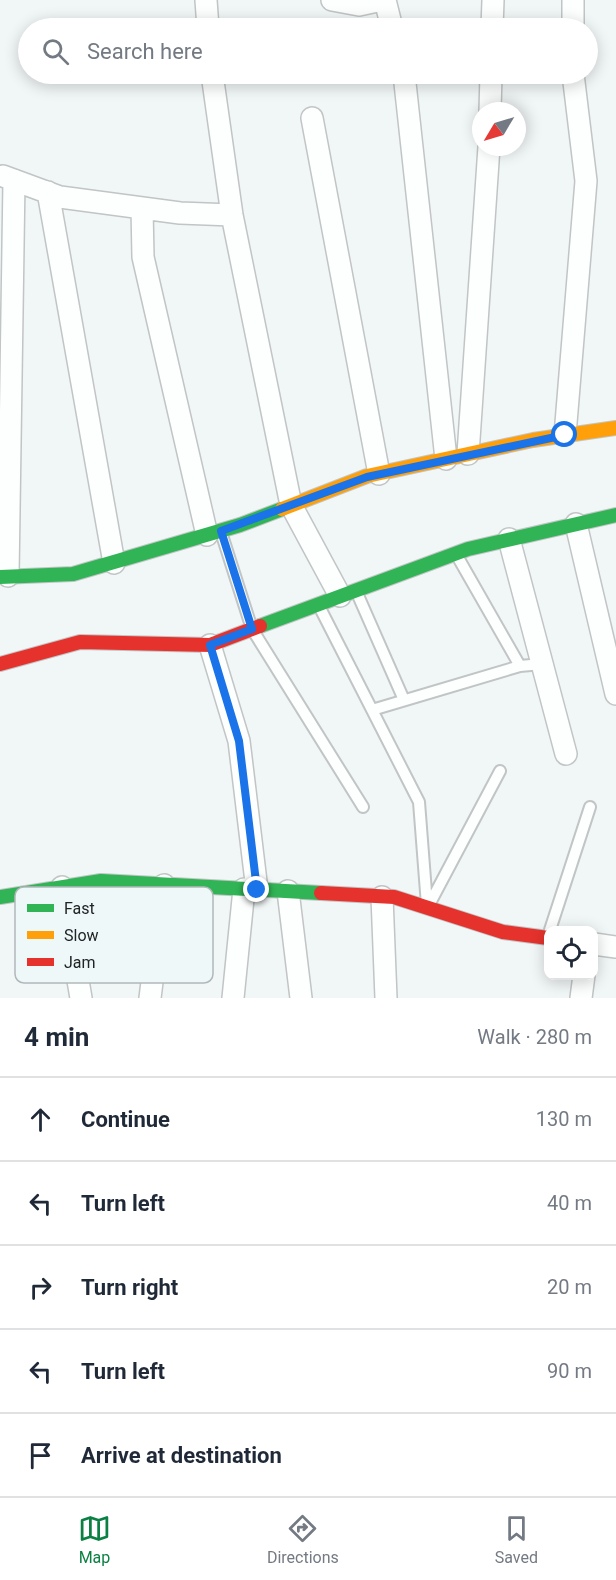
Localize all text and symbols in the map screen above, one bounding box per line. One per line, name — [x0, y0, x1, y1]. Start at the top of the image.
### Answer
search box — [18, 18, 598, 84]
icon: search — [39, 35, 72, 68]
text: Search here — [87, 39, 203, 64]
north arrow — [472, 102, 526, 156]
route start — [551, 421, 577, 447]
route end — [243, 876, 269, 902]
legend — [15, 887, 213, 983]
text: Fast — [64, 899, 95, 918]
text: Slow — [64, 926, 99, 945]
map controls — [544, 926, 598, 980]
button: locate — [544, 926, 598, 980]
text: Jam — [64, 953, 96, 972]
text: 4 min — [24, 1022, 89, 1052]
text: Walk · 280 m — [477, 1025, 592, 1049]
icon: ahead — [24, 1103, 57, 1136]
text: Continue — [81, 1107, 170, 1132]
text: 130 m — [536, 1107, 592, 1131]
icon: left — [24, 1187, 57, 1220]
text: Turn left — [81, 1191, 165, 1216]
text: 40 m — [547, 1191, 592, 1215]
icon: right — [24, 1271, 57, 1304]
text: Turn right — [81, 1275, 178, 1300]
text: 20 m — [547, 1275, 592, 1299]
icon: left — [24, 1355, 57, 1388]
text: Turn left — [81, 1359, 165, 1384]
text: 90 m — [547, 1359, 592, 1383]
icon: arrive — [24, 1439, 57, 1472]
text: Arrive at destination — [81, 1443, 282, 1468]
tab: Map — [78, 1512, 111, 1567]
tab: Directions — [267, 1512, 339, 1567]
tab: Saved — [495, 1512, 538, 1567]

